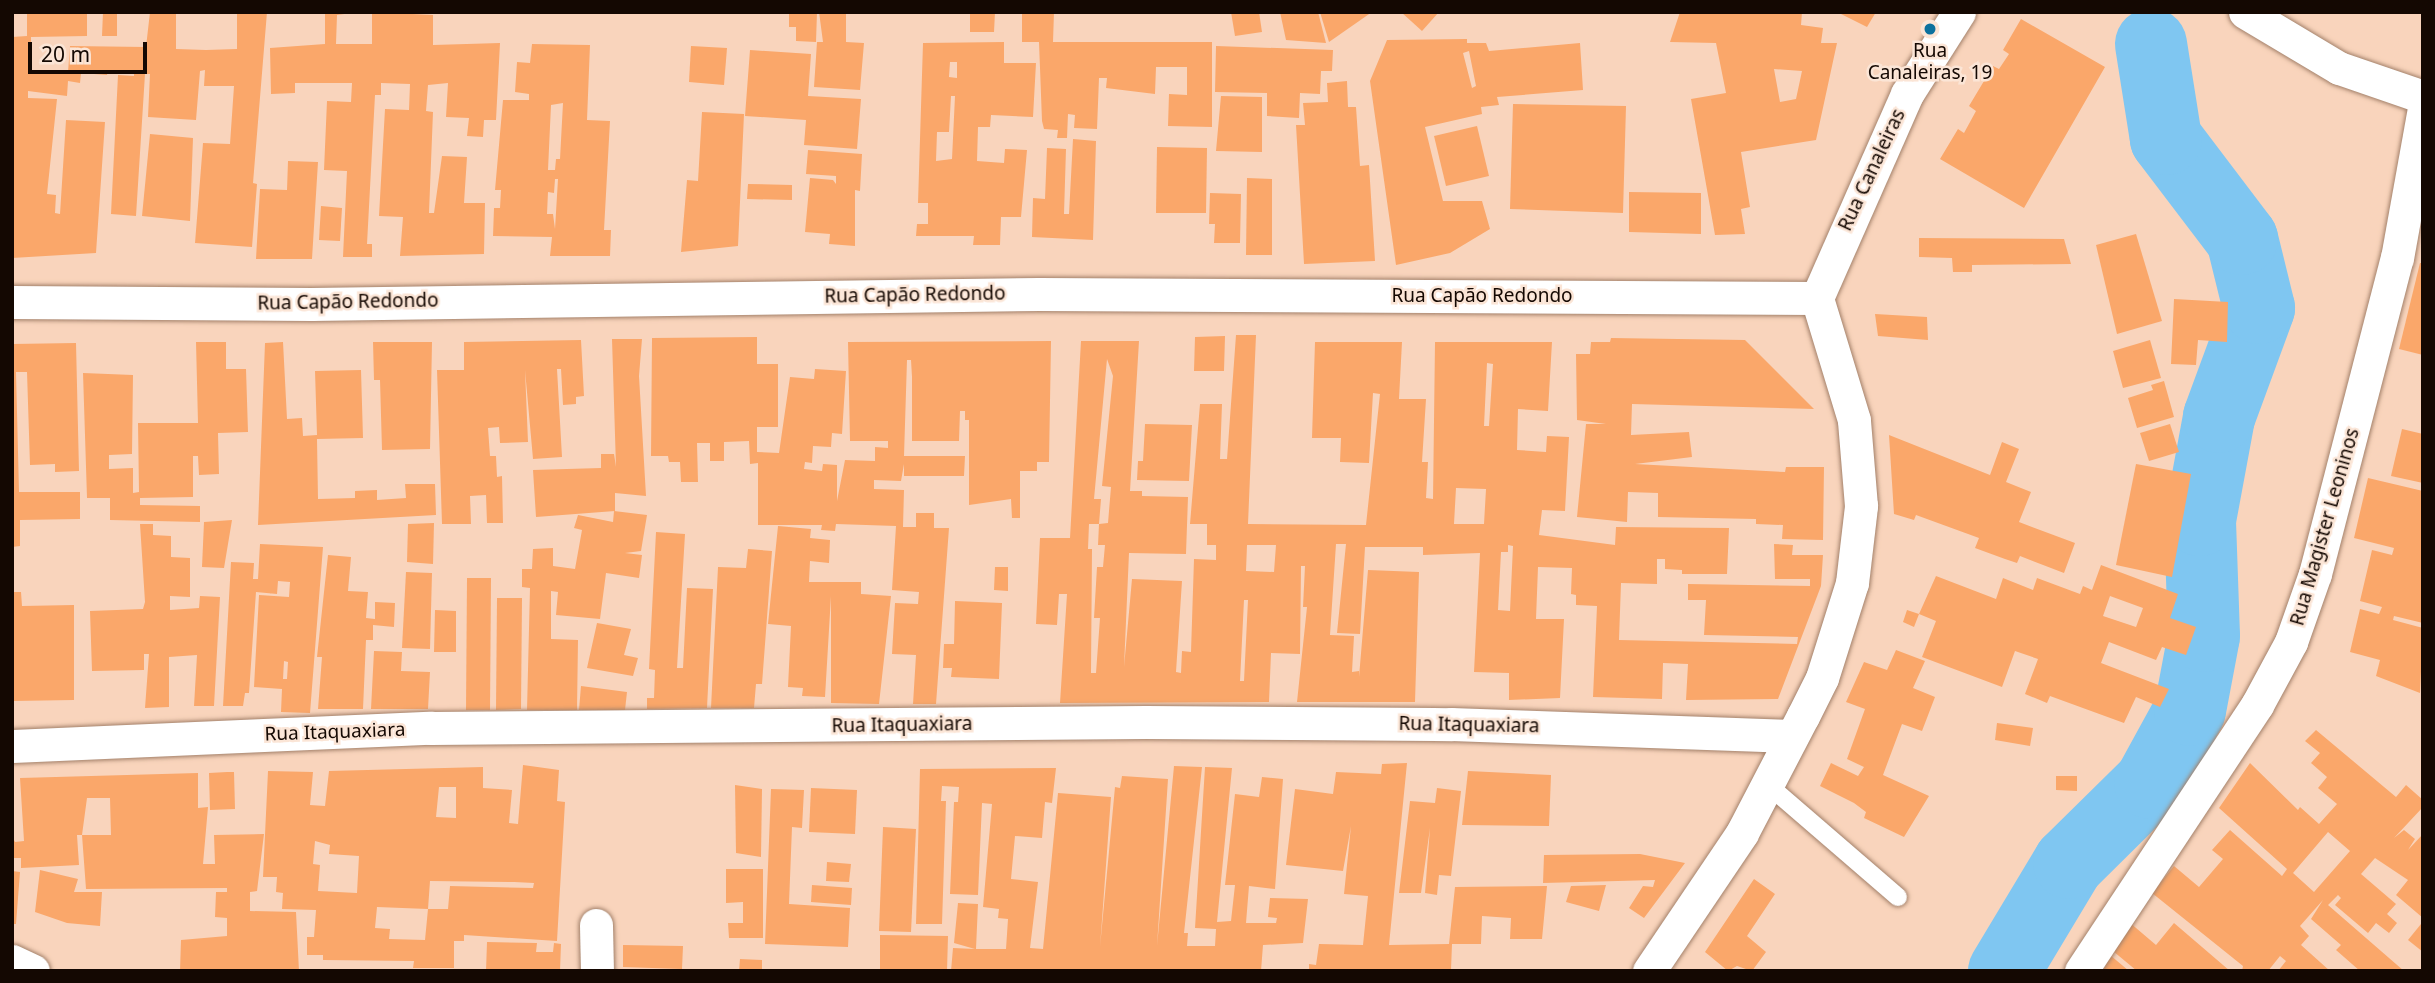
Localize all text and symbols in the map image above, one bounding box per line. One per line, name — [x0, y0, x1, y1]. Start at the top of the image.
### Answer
marker: Rua Canaleiras, 19 — [1922, 21, 1938, 37]
scale bar — [32, 28, 150, 72]
text: 20 m — [41, 40, 90, 68]
place label: Rua Canaleiras, 19 — [1868, 40, 1992, 84]
street label: Rua Canaleiras — [1834, 105, 1910, 235]
street label: Rua Capão Redondo — [824, 282, 1006, 308]
street label: Rua Capão Redondo — [1391, 285, 1573, 307]
street label: Rua Capão Redondo — [257, 289, 439, 315]
street label: Rua Magister Leoninos — [2286, 426, 2364, 628]
street label: Rua Itaquaxiara — [831, 712, 973, 738]
street label: Rua Itaquaxiara — [1398, 712, 1540, 738]
street label: Rua Itaquaxiara — [264, 718, 406, 746]

